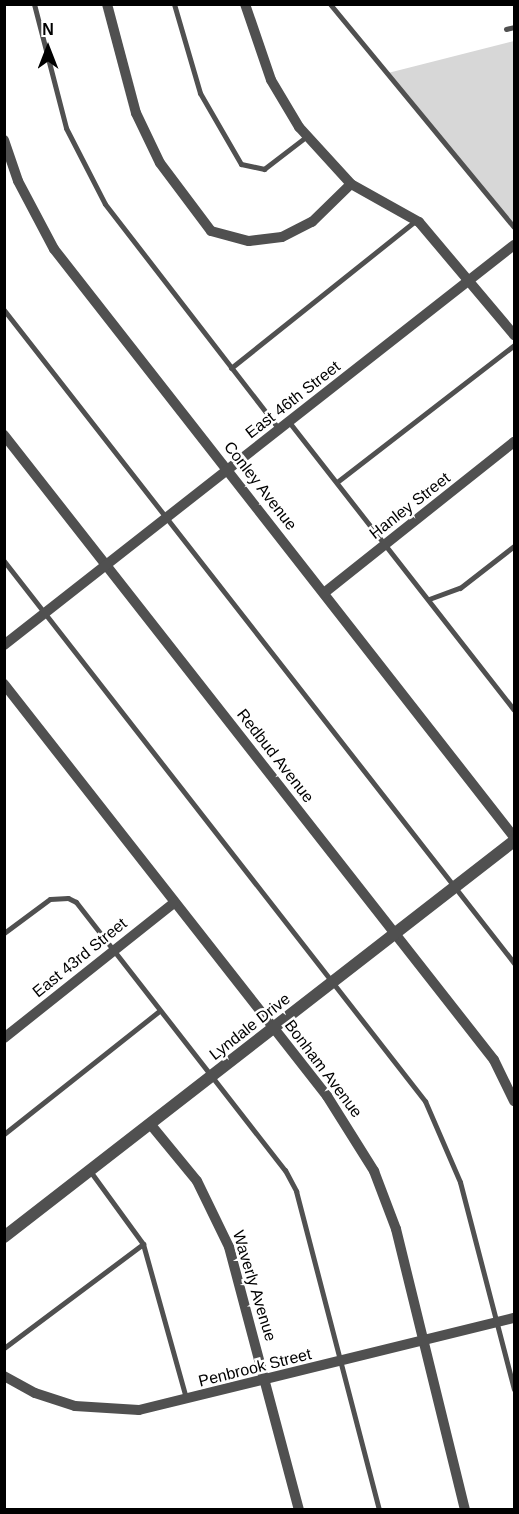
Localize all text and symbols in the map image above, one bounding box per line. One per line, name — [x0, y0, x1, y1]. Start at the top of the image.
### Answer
north arrow — [18, 18, 78, 78]
text: N — [42, 21, 54, 38]
street label: East 46th Street — [242, 357, 344, 443]
street label: Conley Avenue — [219, 437, 301, 535]
street label: Hanley Street — [366, 469, 454, 543]
street label: Redbud Avenue — [232, 705, 318, 807]
street label: East 43rd Street — [29, 914, 131, 1002]
street label: Lyndale Drive — [206, 990, 294, 1064]
street label: Bonham Avenue — [280, 1016, 366, 1122]
street label: Waverly Avenue — [228, 1228, 280, 1344]
street label: Penbrook Street — [197, 1345, 313, 1391]

